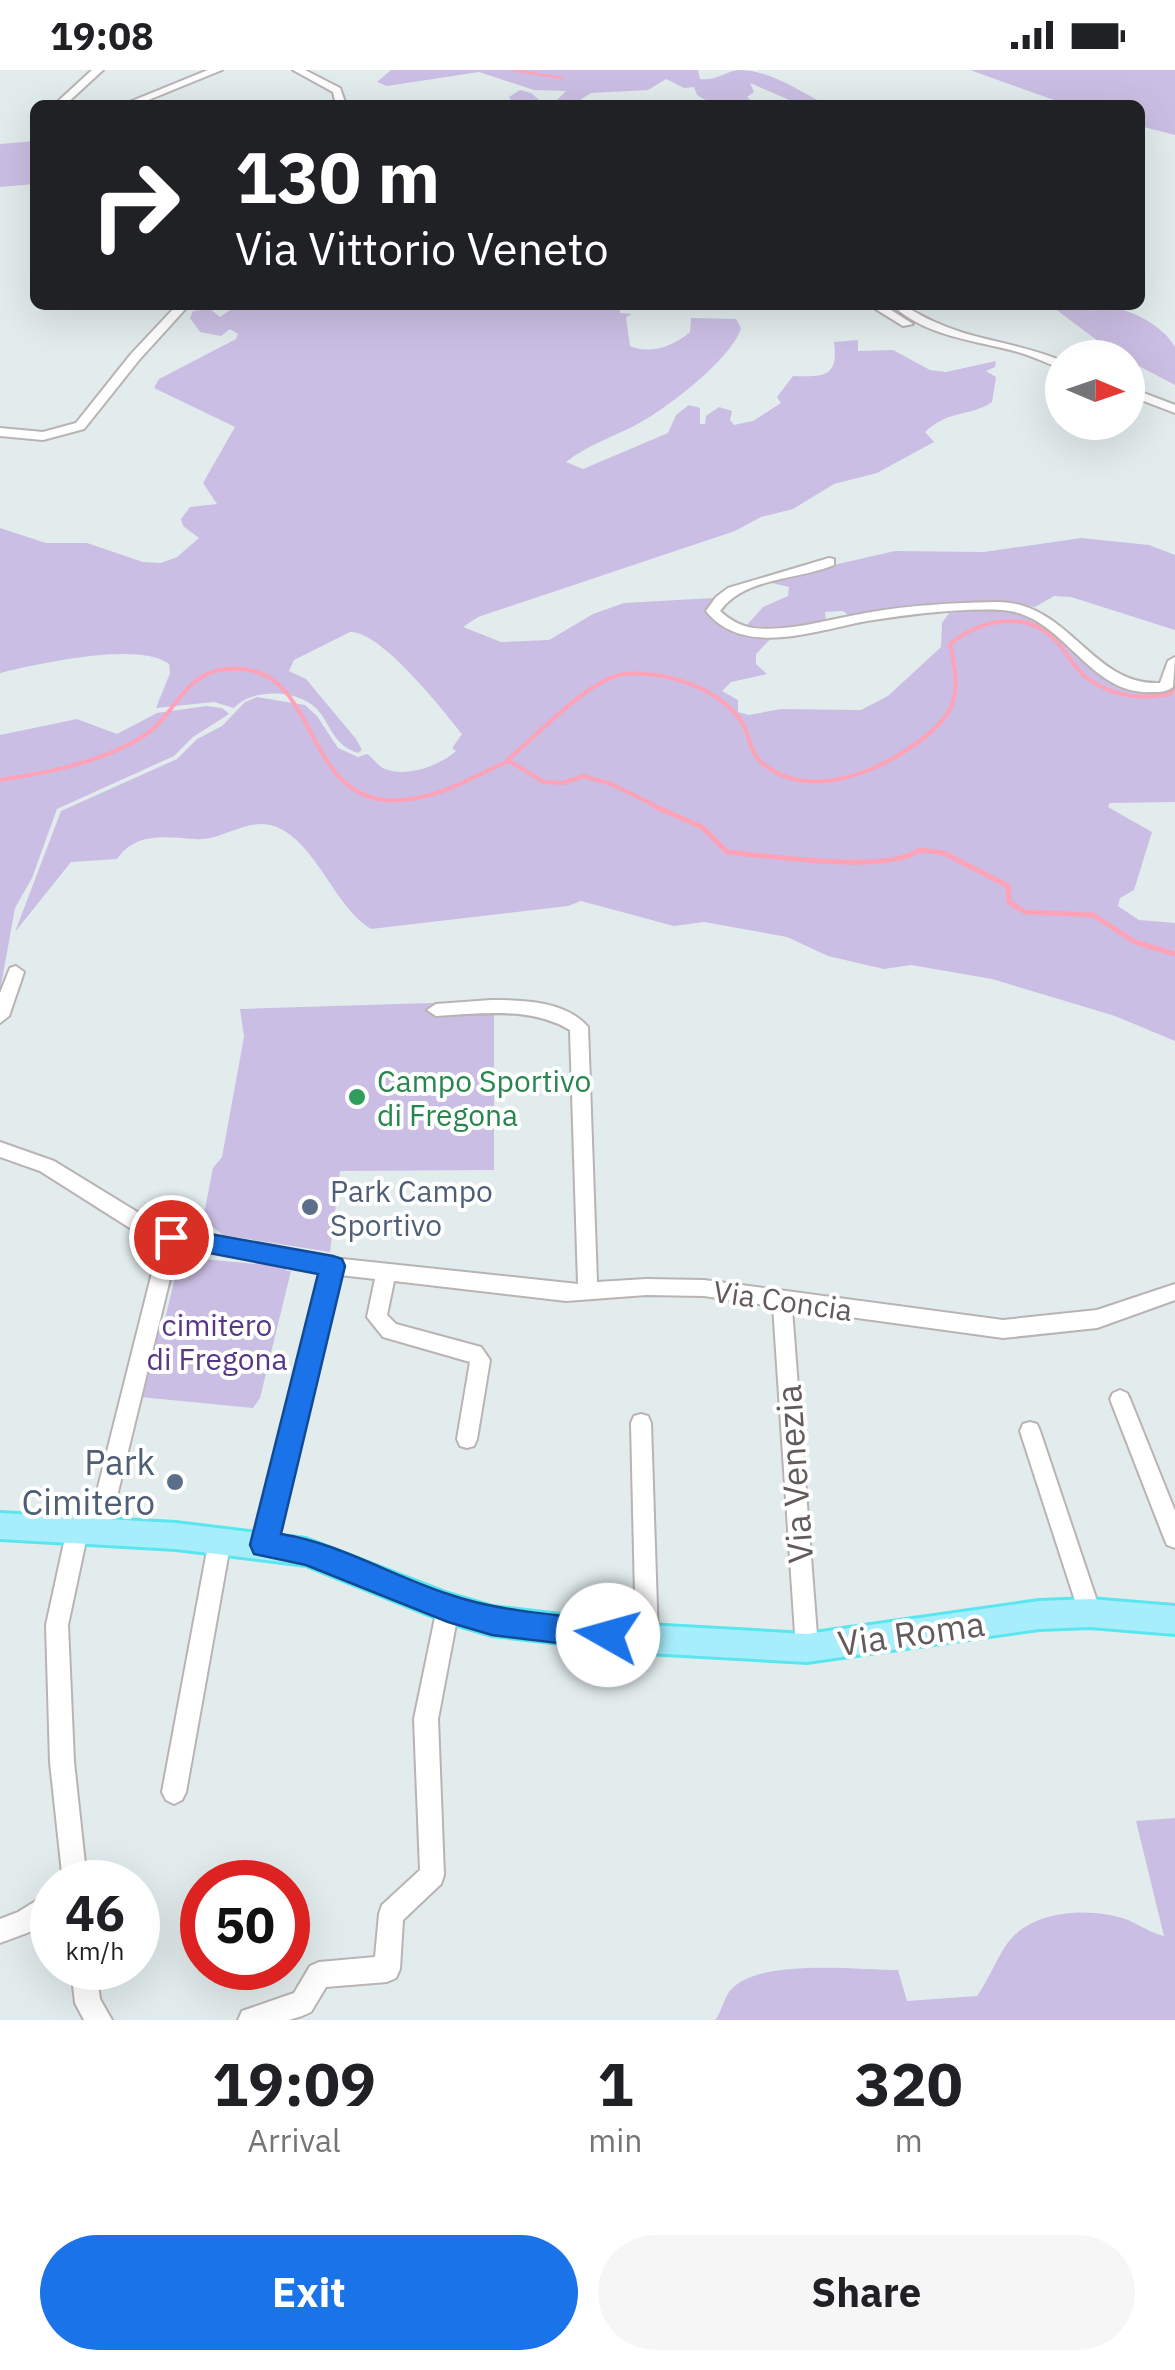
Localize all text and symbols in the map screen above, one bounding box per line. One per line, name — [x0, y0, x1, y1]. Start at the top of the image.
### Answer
text: 19:08 — [50, 11, 154, 60]
text: 130 m — [235, 131, 440, 222]
icon: right — [70, 140, 200, 270]
text: Via Vittorio Veneto — [235, 219, 609, 277]
north arrow — [1045, 340, 1145, 440]
map controls — [1045, 340, 1145, 440]
place label: Campo Sportivo di Fregona — [377, 1061, 591, 1134]
marker: Campo Sportivo di Fregona — [346, 1086, 368, 1108]
place label: Park Campo Sportivo — [330, 1171, 493, 1244]
pin — [129, 1195, 214, 1280]
marker: Park Campo Sportivo — [299, 1196, 321, 1218]
icon: arrive — [144, 1210, 199, 1265]
street label: Via Concia — [711, 1271, 855, 1329]
park label: cimitero di Fregona — [147, 1305, 288, 1378]
street label: Via Venezia — [765, 1383, 823, 1565]
place label: Park Cimitero — [22, 1439, 155, 1525]
marker: Park Cimitero — [164, 1471, 186, 1493]
position arrow — [556, 1583, 660, 1687]
street label: Via Roma — [835, 1600, 987, 1666]
speed limit sign: 50 — [180, 1860, 310, 1990]
text: 46 — [65, 1880, 125, 1945]
text: km/h — [66, 1934, 124, 1967]
text: 19:09 — [212, 2044, 376, 2123]
text: 1 — [597, 2044, 633, 2123]
text: 320 — [855, 2044, 963, 2123]
text: Arrival — [248, 2119, 341, 2161]
text: min — [588, 2119, 642, 2161]
text: m — [895, 2119, 923, 2161]
button: Exit — [40, 2235, 578, 2350]
button: Share — [598, 2235, 1135, 2350]

